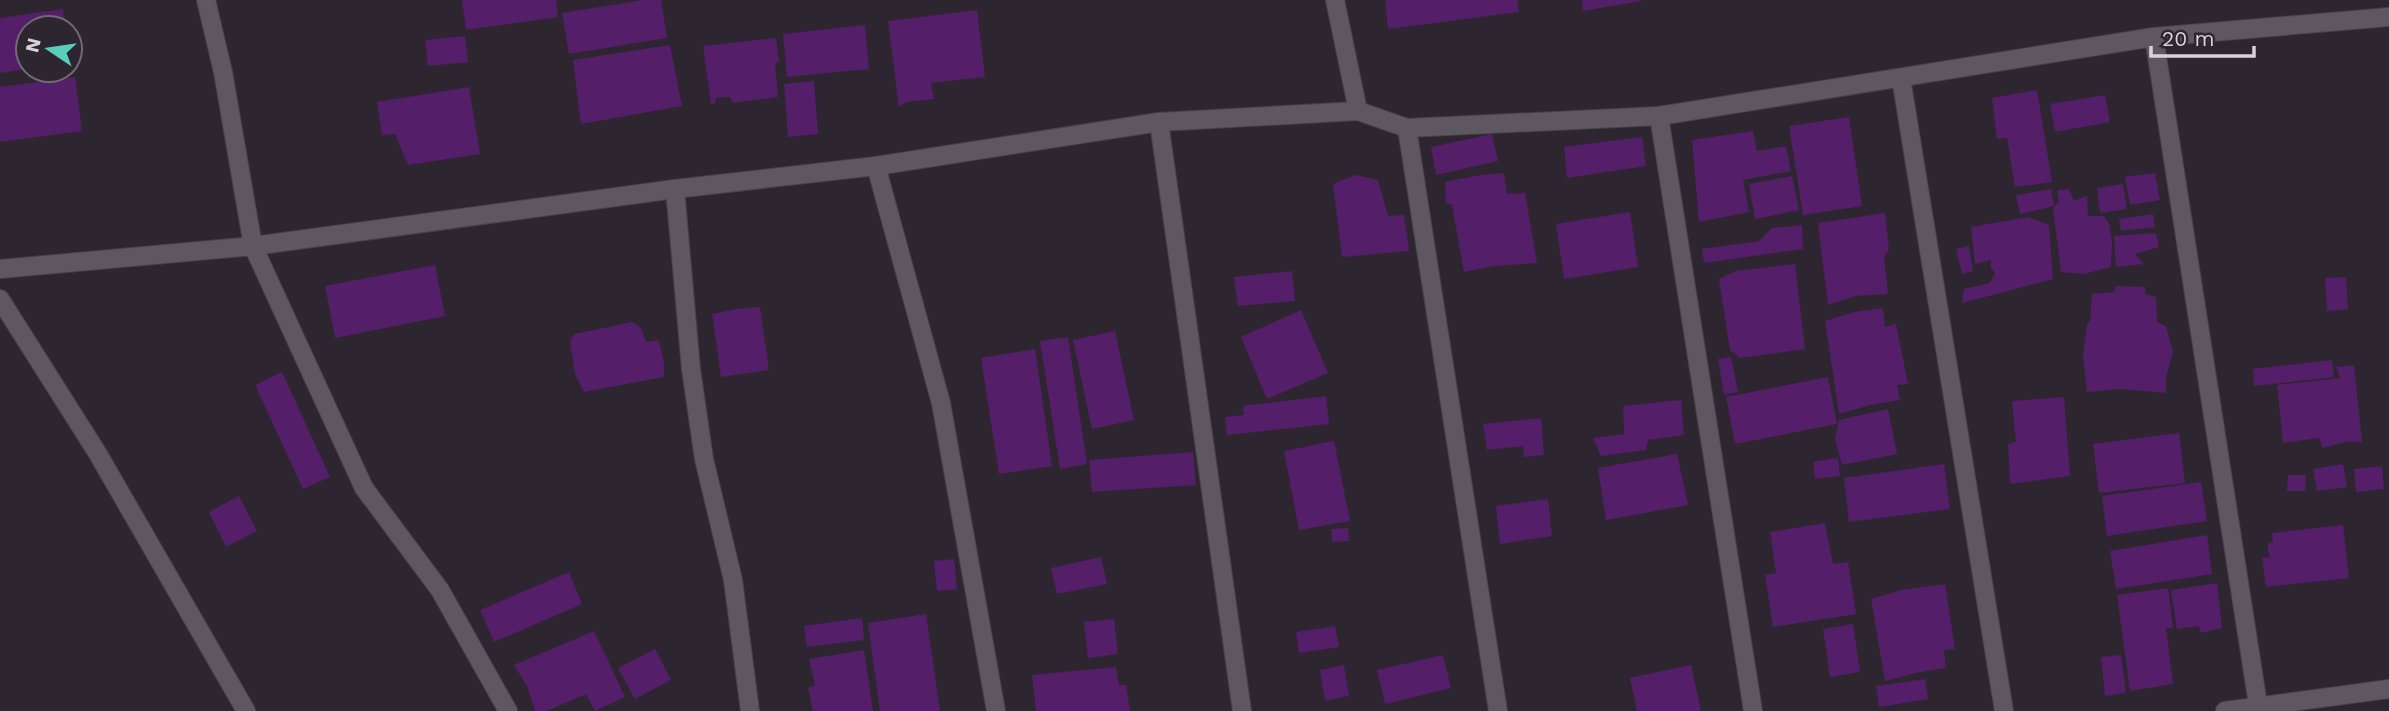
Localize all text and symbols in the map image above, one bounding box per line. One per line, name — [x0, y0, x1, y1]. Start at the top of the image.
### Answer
north arrow — [14, 14, 84, 84]
scale bar — [2151, 14, 2254, 58]
text: 20 m — [2162, 26, 2214, 51]
text: N — [20, 36, 46, 55]

